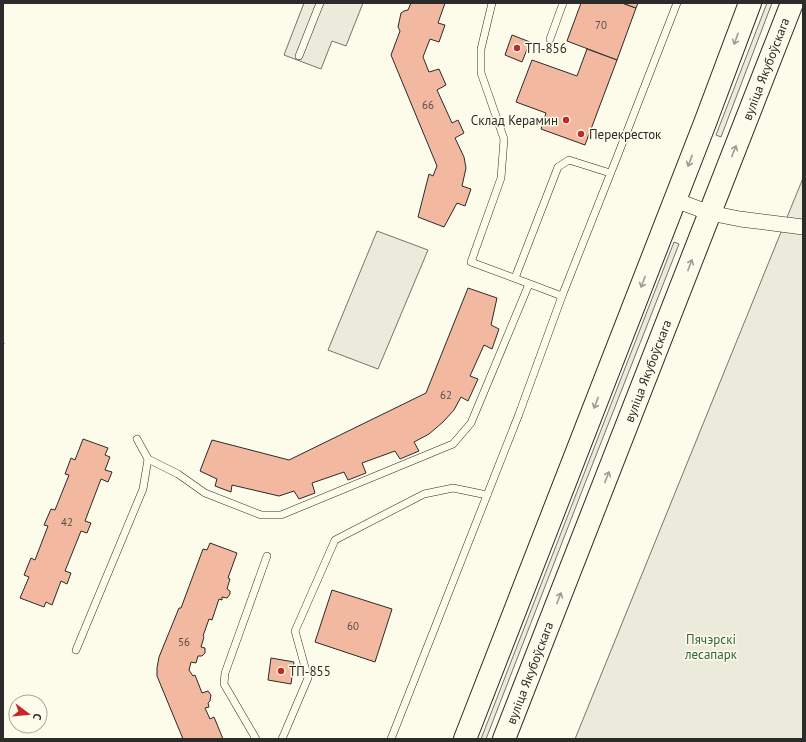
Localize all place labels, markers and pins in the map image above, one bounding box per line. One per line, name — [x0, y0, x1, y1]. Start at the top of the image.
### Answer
place label: ТП-856 — [525, 40, 567, 57]
marker: ТП-856 — [512, 43, 522, 53]
place label: Склад Керамин — [471, 112, 558, 129]
marker: Склад Керамин — [561, 115, 571, 125]
place label: Перекресток — [589, 126, 662, 143]
marker: Перекресток — [576, 129, 586, 139]
place label: ТП-855 — [289, 663, 331, 680]
marker: ТП-855 — [276, 666, 286, 676]

